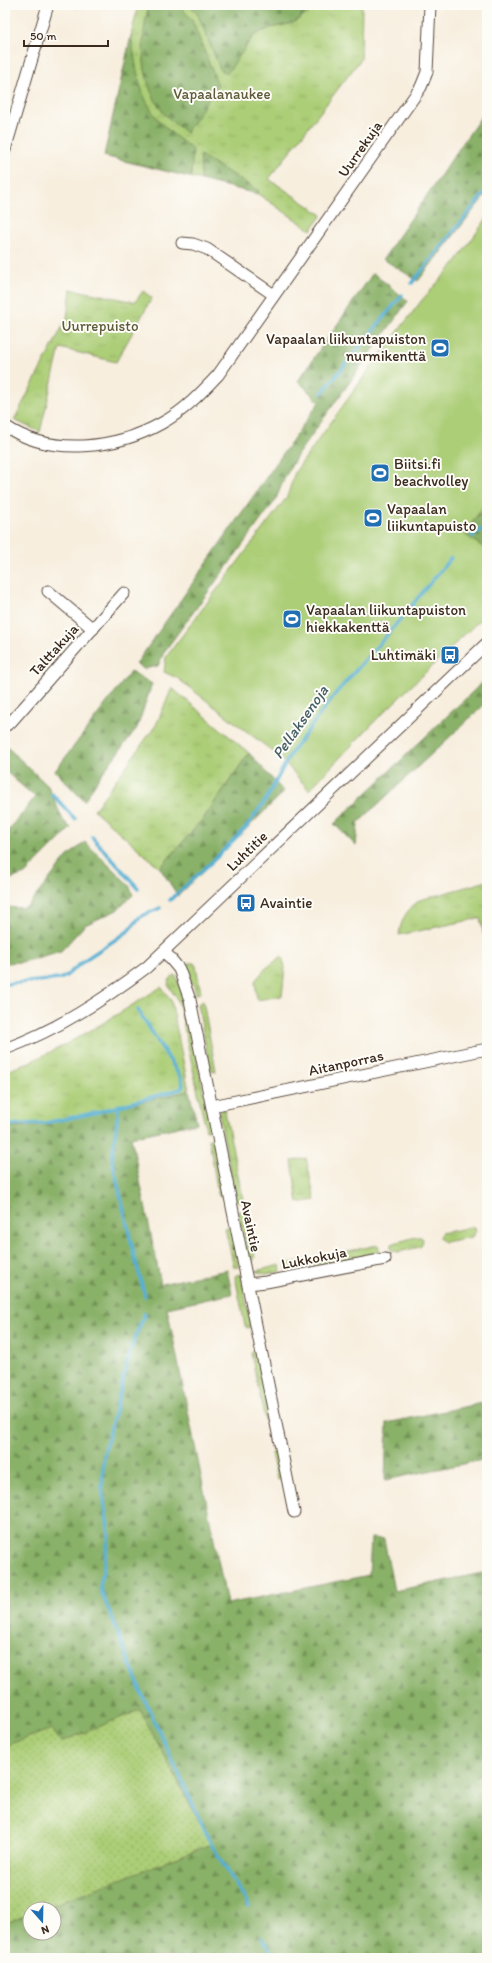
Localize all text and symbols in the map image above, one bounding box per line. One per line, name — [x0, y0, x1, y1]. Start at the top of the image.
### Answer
scale bar — [24, 22, 108, 48]
text: 50 m — [30, 29, 56, 43]
park label: Vapaalanaukee — [173, 85, 271, 103]
street label: Uurrekuja — [334, 117, 386, 181]
park label: Uurrepuisto — [62, 317, 139, 335]
place label: Vapaalan liikuntapuiston nurmikenttä — [266, 330, 426, 365]
sports icon: Vapaalan liikuntapuiston nurmikenttä — [429, 337, 451, 359]
place label: Biitsi.fi beachvolley — [394, 455, 468, 490]
sports icon: Biitsi.fi beachvolley — [369, 462, 391, 484]
place label: Vapaalan liikuntapuisto — [387, 500, 476, 535]
sports icon: Vapaalan liikuntapuisto — [362, 507, 384, 529]
place label: Vapaalan liikuntapuiston hiekkakenttä — [306, 601, 466, 636]
sports icon: Vapaalan liikuntapuiston hiekkakenttä — [281, 608, 303, 630]
street label: Talttakuja — [26, 620, 82, 680]
bus stop icon: Luhtimäki — [439, 644, 461, 666]
place label: Luhtimäki — [371, 646, 436, 664]
water label: Pellaksenoja — [268, 681, 333, 762]
street label: Luhtitie — [223, 827, 271, 875]
bus stop icon: Avaintie — [235, 892, 257, 914]
place label: Avaintie — [260, 894, 313, 912]
street label: Aitanporras — [307, 1046, 385, 1080]
street label: Avaintie — [237, 1198, 265, 1254]
street label: Lukkokuja — [280, 1243, 348, 1273]
north arrow — [22, 1901, 62, 1941]
text: N — [40, 1923, 51, 1937]

